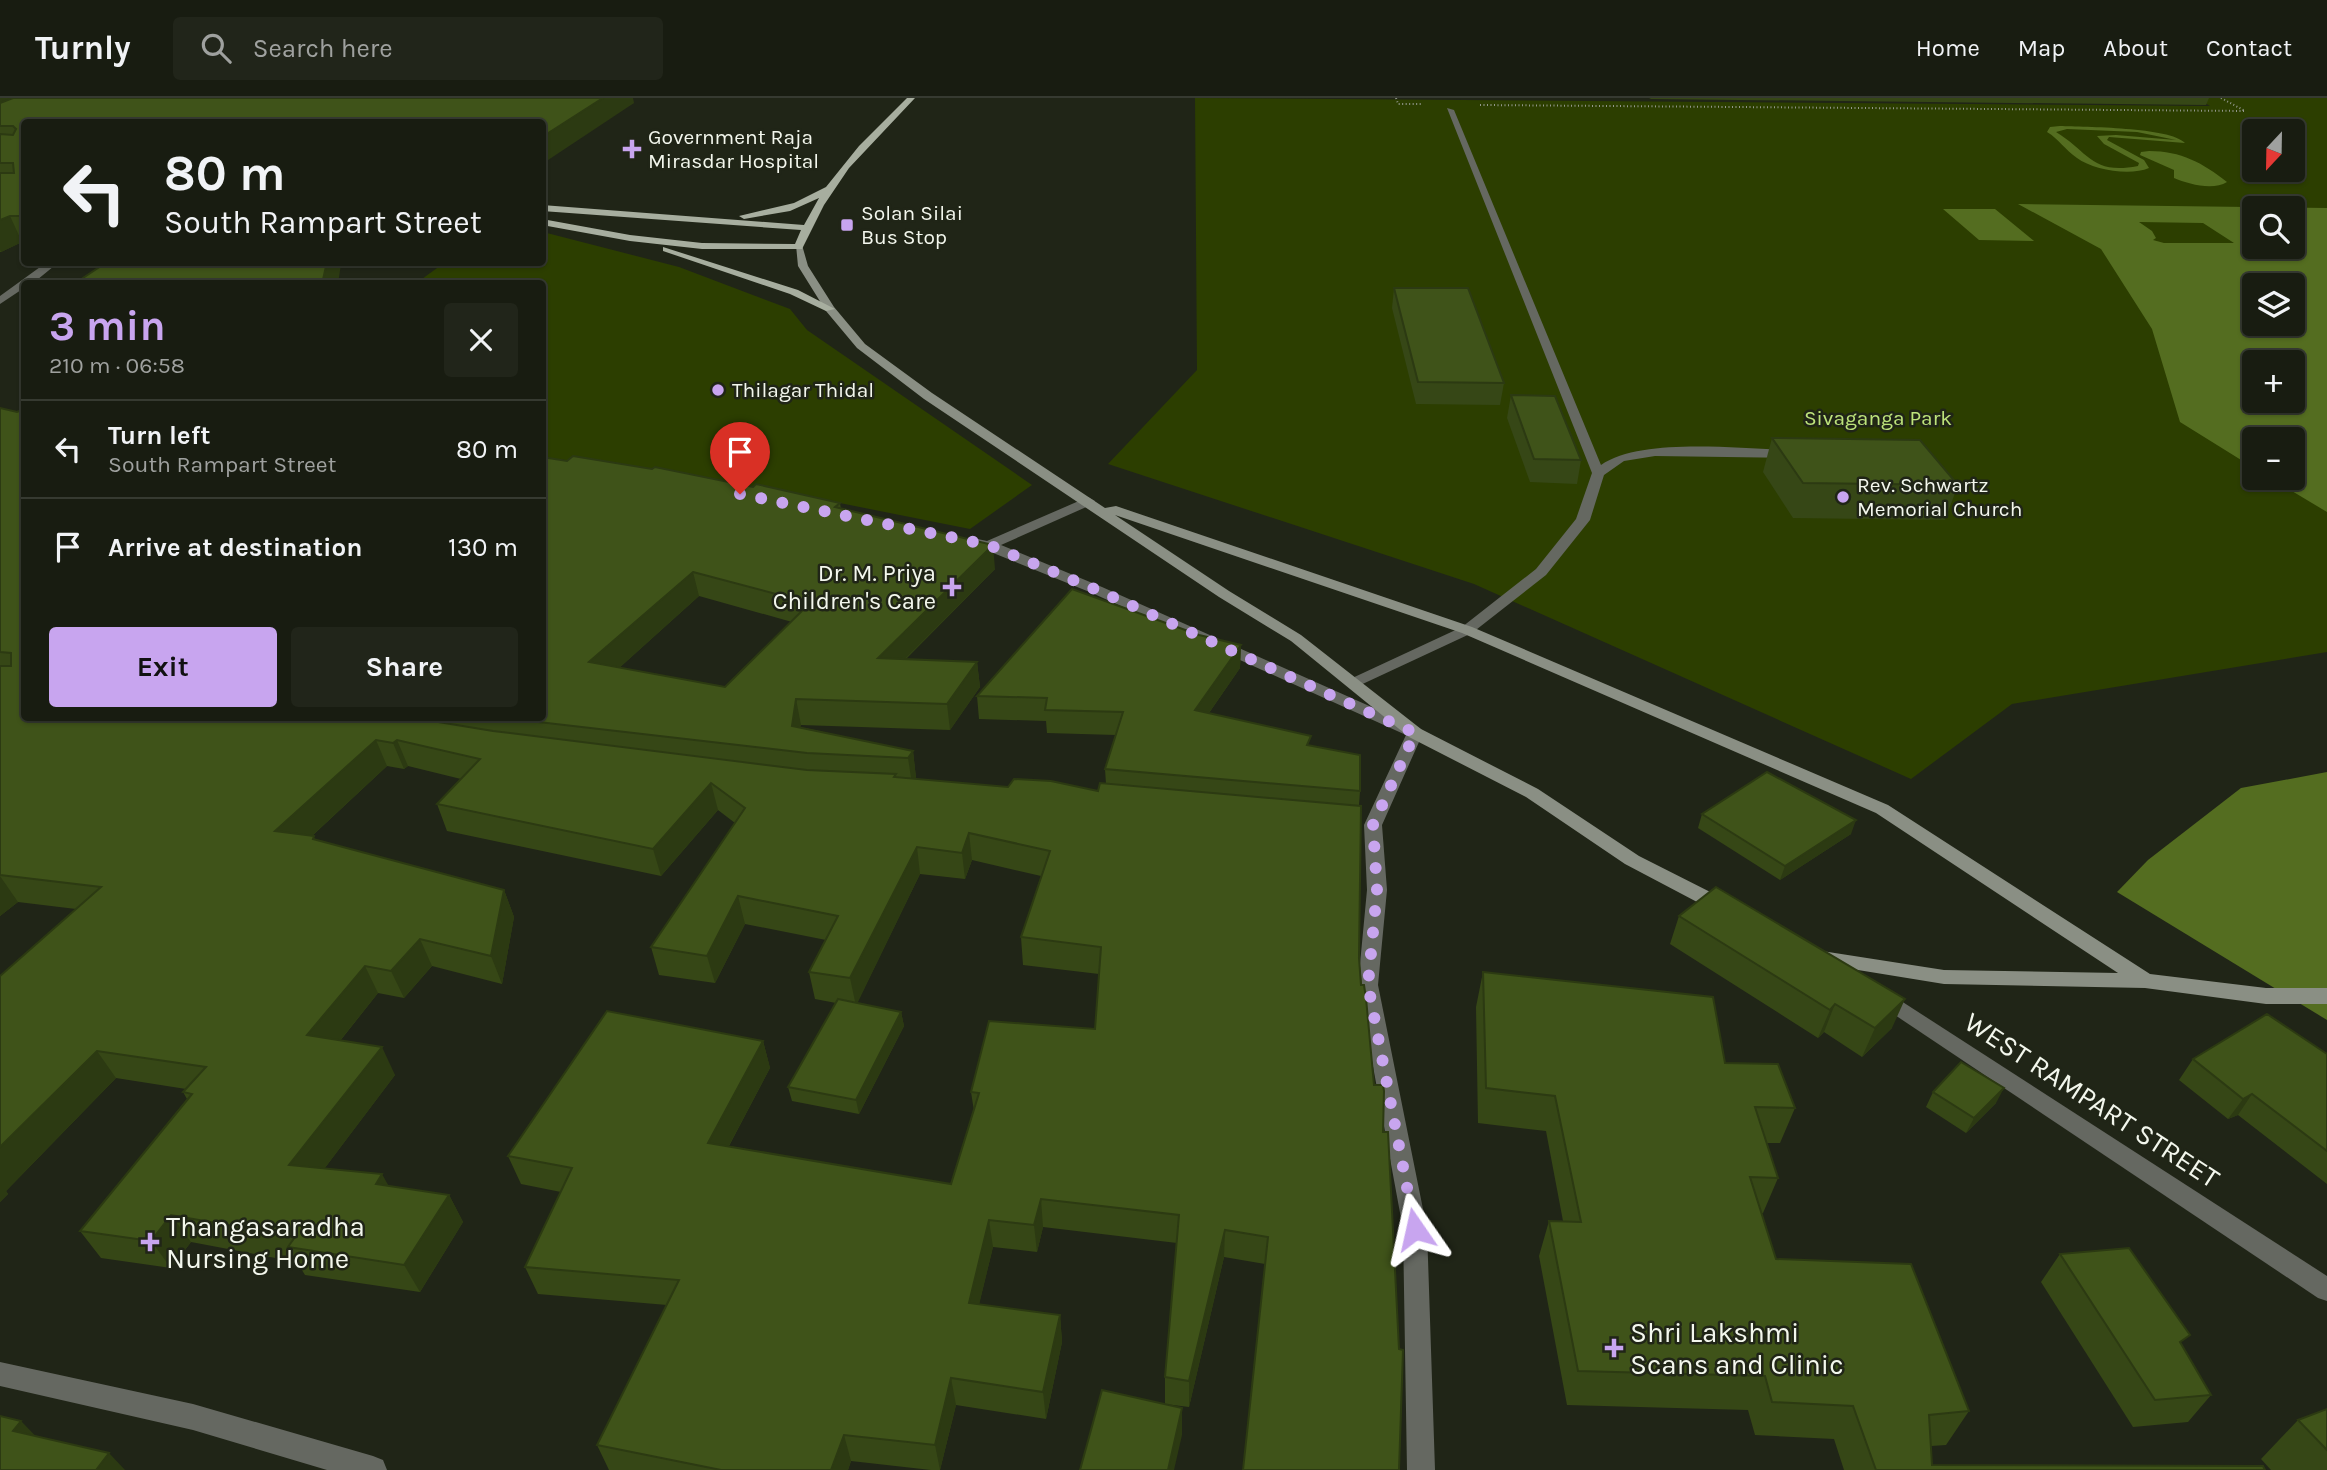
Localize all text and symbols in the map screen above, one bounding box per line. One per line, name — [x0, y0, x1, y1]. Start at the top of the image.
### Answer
search box — [173, 17, 663, 80]
text: Turnly — [35, 29, 131, 67]
icon: search — [197, 29, 235, 67]
text: Search here — [253, 33, 393, 64]
text: Home — [1916, 34, 1980, 62]
text: Map — [2018, 34, 2065, 62]
text: About — [2103, 34, 2168, 62]
text: Contact — [2206, 34, 2292, 62]
north arrow — [2242, 119, 2305, 182]
map controls — [2242, 119, 2305, 490]
place label: Government Raja Mirasdar Hospital — [648, 125, 819, 173]
marker: Government Raja Mirasdar Hospital — [622, 139, 642, 159]
text: 80 m — [164, 145, 286, 202]
icon: left — [49, 147, 140, 238]
button: search — [2242, 196, 2305, 259]
place label: Solan Silai Bus Stop — [861, 201, 963, 249]
text: South Rampart Street — [164, 204, 482, 241]
marker: Solan Silai Bus Stop — [839, 217, 855, 233]
button: layers — [2242, 273, 2305, 336]
text: 3 min — [49, 301, 166, 351]
button: close — [444, 303, 518, 377]
button: + — [2242, 350, 2305, 413]
text: 210 m · 06:58 — [49, 352, 185, 379]
place label: Thilagar Thidal — [732, 378, 874, 402]
marker: Thilagar Thidal — [710, 382, 726, 398]
park label: Sivaganga Park — [1804, 406, 1952, 430]
text: Turn left — [108, 420, 210, 451]
pin — [710, 422, 770, 494]
button: − — [2242, 427, 2305, 490]
icon: left — [49, 430, 87, 468]
icon: arrive — [721, 433, 759, 471]
text: 80 m — [456, 434, 518, 465]
text: South Rampart Street — [108, 451, 336, 478]
place label: Rev. Schwartz Memorial Church — [1857, 473, 2022, 521]
marker: Rev. Schwartz Memorial Church — [1835, 489, 1851, 505]
icon: arrive — [49, 528, 87, 566]
text: Arrive at destination — [108, 532, 362, 563]
text: 130 m — [448, 532, 518, 563]
place label: Dr. M. Priya Children's Care — [773, 559, 936, 615]
marker: Dr. M. Priya Children's Care — [942, 577, 962, 597]
button: Exit — [49, 627, 277, 707]
button: Share — [291, 627, 518, 707]
street label: WEST RAMPART STREET — [1958, 1005, 2226, 1195]
position arrow — [1378, 1192, 1452, 1266]
place label: Thangasaradha Nursing Home — [166, 1210, 365, 1275]
marker: Thangasaradha Nursing Home — [140, 1232, 160, 1252]
place label: Shri Lakshmi Scans and Clinic — [1630, 1316, 1844, 1381]
marker: Shri Lakshmi Scans and Clinic — [1604, 1338, 1624, 1358]

